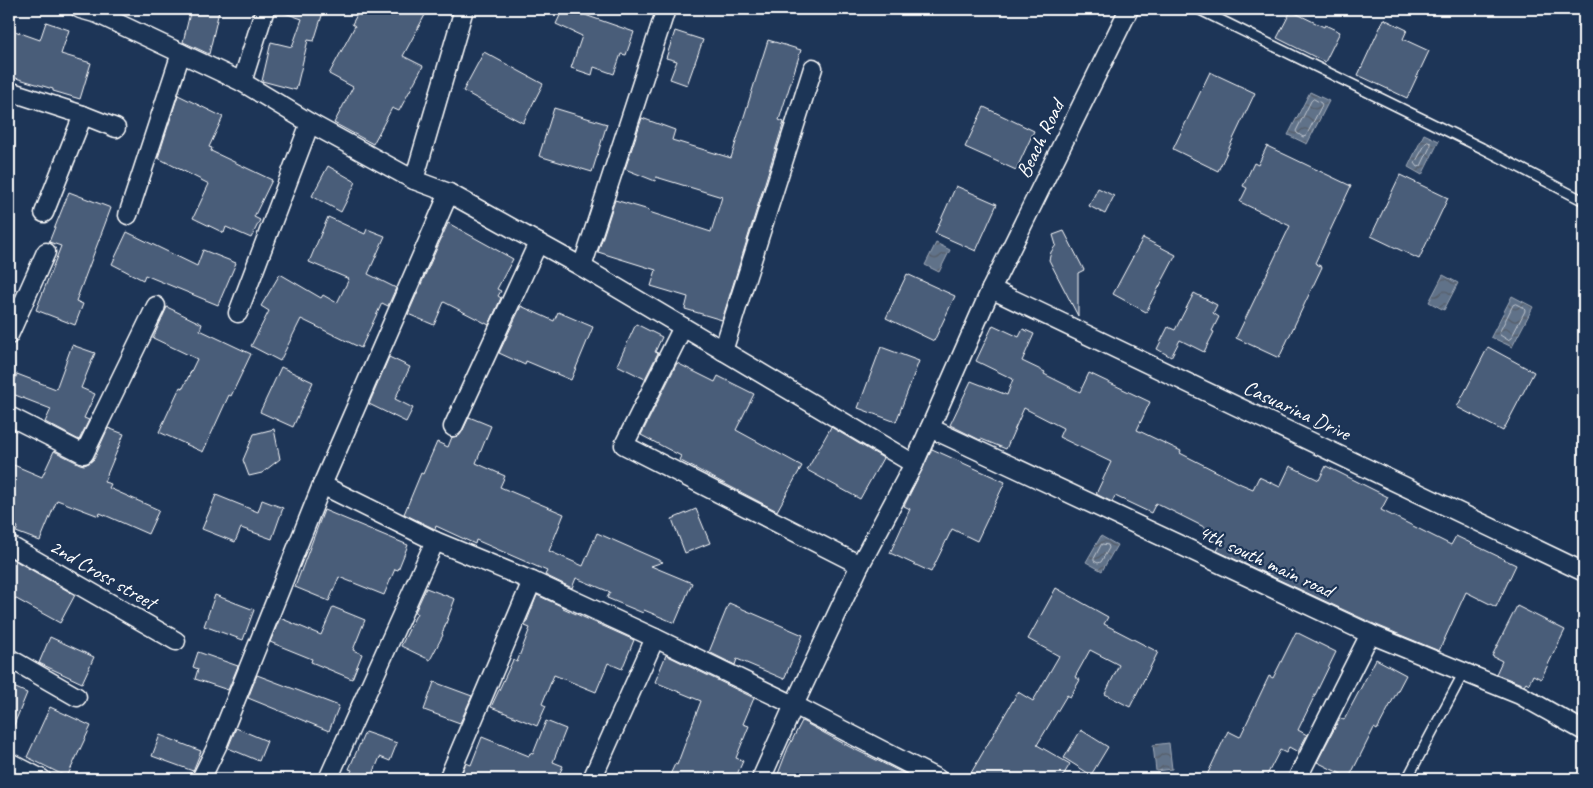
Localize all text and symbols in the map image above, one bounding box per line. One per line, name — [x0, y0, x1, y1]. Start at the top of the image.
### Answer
street label: Beach Road — [1010, 93, 1071, 182]
street label: Casuarina Drive — [1240, 374, 1356, 447]
street label: 4th south main road — [1195, 518, 1340, 605]
street label: 2nd Cross street — [45, 533, 164, 616]

